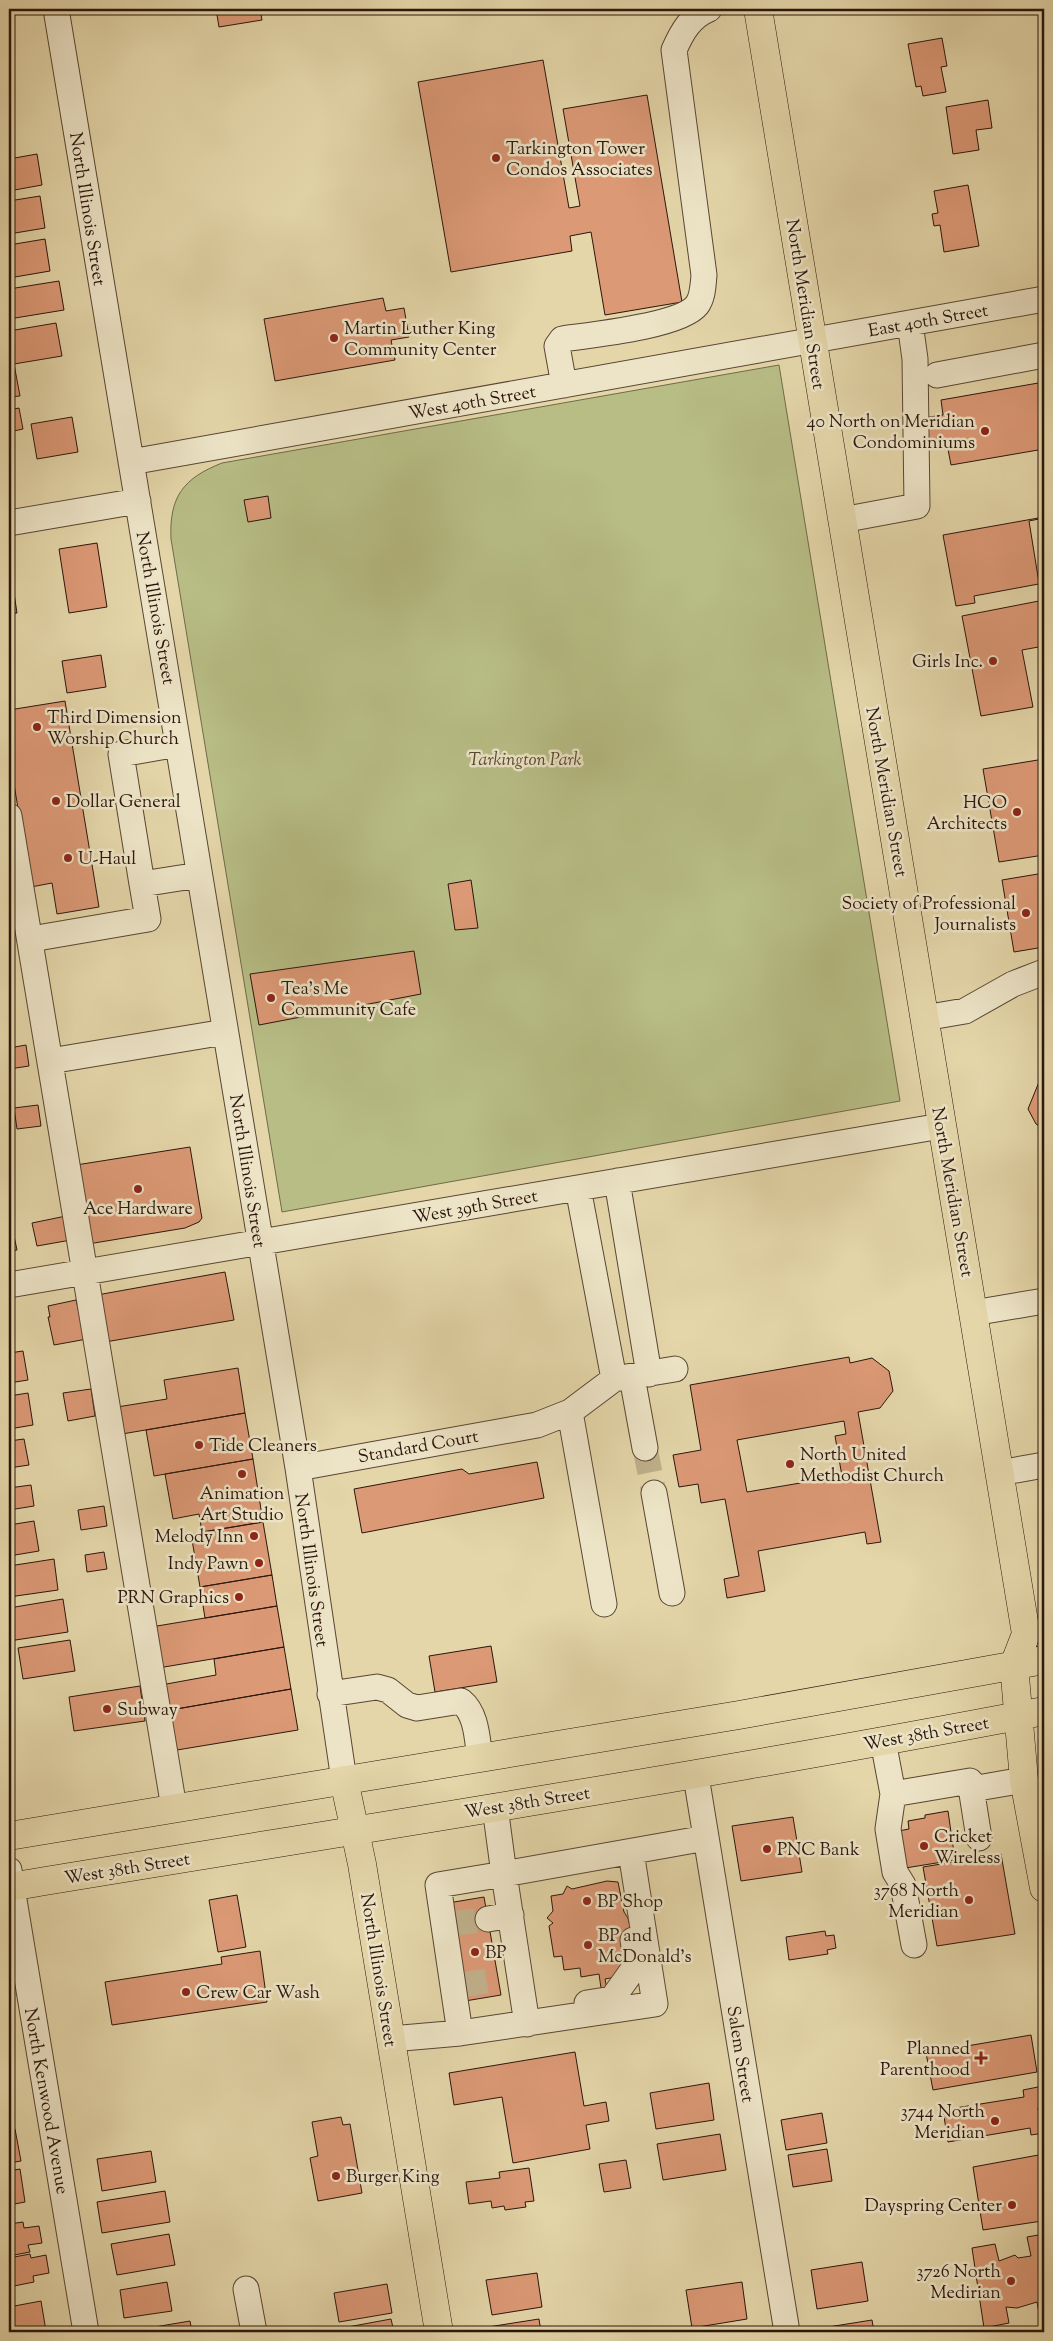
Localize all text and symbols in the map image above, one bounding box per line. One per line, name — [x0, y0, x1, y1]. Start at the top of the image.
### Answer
street label: North Illinois Street — [61, 131, 111, 288]
place label: Tarkington Tower Condos Associates — [506, 137, 653, 184]
marker: Tarkington Tower Condos Associates — [490, 152, 502, 164]
street label: North Meridian Street — [778, 217, 830, 391]
street label: East 40th Street — [866, 299, 990, 345]
place label: Martin Luther King Community Center — [344, 317, 497, 364]
marker: Martin Luther King Community Center — [328, 332, 340, 344]
street label: West 40th Street — [407, 380, 538, 428]
place label: 40 North on Meridian Condominiums — [807, 410, 975, 457]
marker: 40 North on Meridian Condominiums — [979, 425, 991, 437]
street label: North Illinois Street — [128, 530, 180, 687]
place label: Girls Inc. — [912, 650, 983, 676]
marker: Girls Inc. — [987, 655, 999, 667]
street label: North Meridian Street — [857, 705, 913, 879]
place label: Third Dimension Worship Church — [47, 706, 182, 753]
marker: Third Dimension Worship Church — [31, 721, 43, 733]
park label: Tarkington Park — [468, 748, 582, 774]
place label: Dollar General — [66, 790, 181, 816]
place label: HCO Architects — [927, 791, 1007, 838]
marker: Dollar General — [50, 795, 62, 807]
marker: HCO Architects — [1011, 806, 1023, 818]
place label: U-Haul — [78, 847, 136, 873]
marker: U-Haul — [62, 852, 74, 864]
place label: Society of Professional Journalists — [841, 892, 1016, 939]
marker: Society of Professional Journalists — [1020, 907, 1032, 919]
place label: Tea's Me Community Cafe — [281, 977, 416, 1024]
marker: Tea's Me Community Cafe — [265, 992, 277, 1004]
street label: North Illinois Street — [221, 1093, 271, 1250]
street label: North Meridian Street — [923, 1105, 979, 1279]
marker: Ace Hardware — [132, 1183, 144, 1195]
street label: West 39th Street — [411, 1184, 540, 1232]
place label: Ace Hardware — [83, 1197, 193, 1223]
street label: Standard Court — [356, 1425, 481, 1471]
place label: Tide Cleaners — [209, 1434, 317, 1460]
marker: Tide Cleaners — [193, 1439, 205, 1451]
place label: North United Methodist Church — [800, 1443, 944, 1490]
marker: North United Methodist Church — [784, 1458, 796, 1470]
marker: Animation Art Studio — [236, 1468, 248, 1480]
place label: Animation Art Studio — [199, 1482, 285, 1529]
street label: North Illinois Street — [286, 1492, 334, 1649]
place label: Melody Inn — [155, 1525, 244, 1551]
marker: Melody Inn — [248, 1530, 260, 1542]
place label: Indy Pawn — [168, 1552, 249, 1578]
marker: Indy Pawn — [253, 1557, 265, 1569]
place label: PRN Graphics — [117, 1586, 229, 1612]
marker: PRN Graphics — [233, 1591, 245, 1603]
place label: Subway — [117, 1698, 178, 1724]
marker: Subway — [101, 1703, 113, 1715]
street label: West 38th Street — [862, 1711, 991, 1759]
street label: West 38th Street — [463, 1781, 592, 1827]
place label: Cricket Wireless — [934, 1825, 1000, 1872]
place label: PNC Bank — [777, 1838, 860, 1864]
marker: Cricket Wireless — [918, 1840, 930, 1852]
marker: PNC Bank — [761, 1843, 773, 1855]
street label: West 38th Street — [63, 1847, 192, 1893]
place label: 3768 North Meridian — [874, 1879, 959, 1926]
place label: BP Shop — [597, 1890, 663, 1916]
street label: North Illinois Street — [352, 1892, 402, 2049]
marker: 3768 North Meridian — [963, 1894, 975, 1906]
marker: BP Shop — [581, 1895, 593, 1907]
place label: BP and McDonald's — [598, 1924, 692, 1971]
marker: BP and McDonald's — [582, 1939, 594, 1951]
place label: BP — [485, 1941, 507, 1967]
marker: BP — [469, 1946, 481, 1958]
place label: Crew Car Wash — [196, 1981, 321, 2007]
marker: Crew Car Wash — [180, 1986, 192, 1998]
street label: Salem Street — [719, 2004, 759, 2104]
street label: North Kenwood Avenue — [16, 2006, 74, 2197]
place label: Planned Parenthood — [880, 2037, 970, 2084]
marker: Planned Parenthood — [974, 2051, 988, 2065]
place label: 3744 North Meridian — [901, 2100, 985, 2147]
marker: 3744 North Meridian — [989, 2115, 1001, 2127]
place label: Burger King — [346, 2165, 440, 2191]
marker: Burger King — [330, 2170, 342, 2182]
place label: Dayspring Center — [865, 2194, 1002, 2220]
marker: Dayspring Center — [1006, 2199, 1018, 2211]
place label: 3726 North Medirian — [916, 2260, 1001, 2307]
marker: 3726 North Medirian — [1005, 2275, 1017, 2287]

